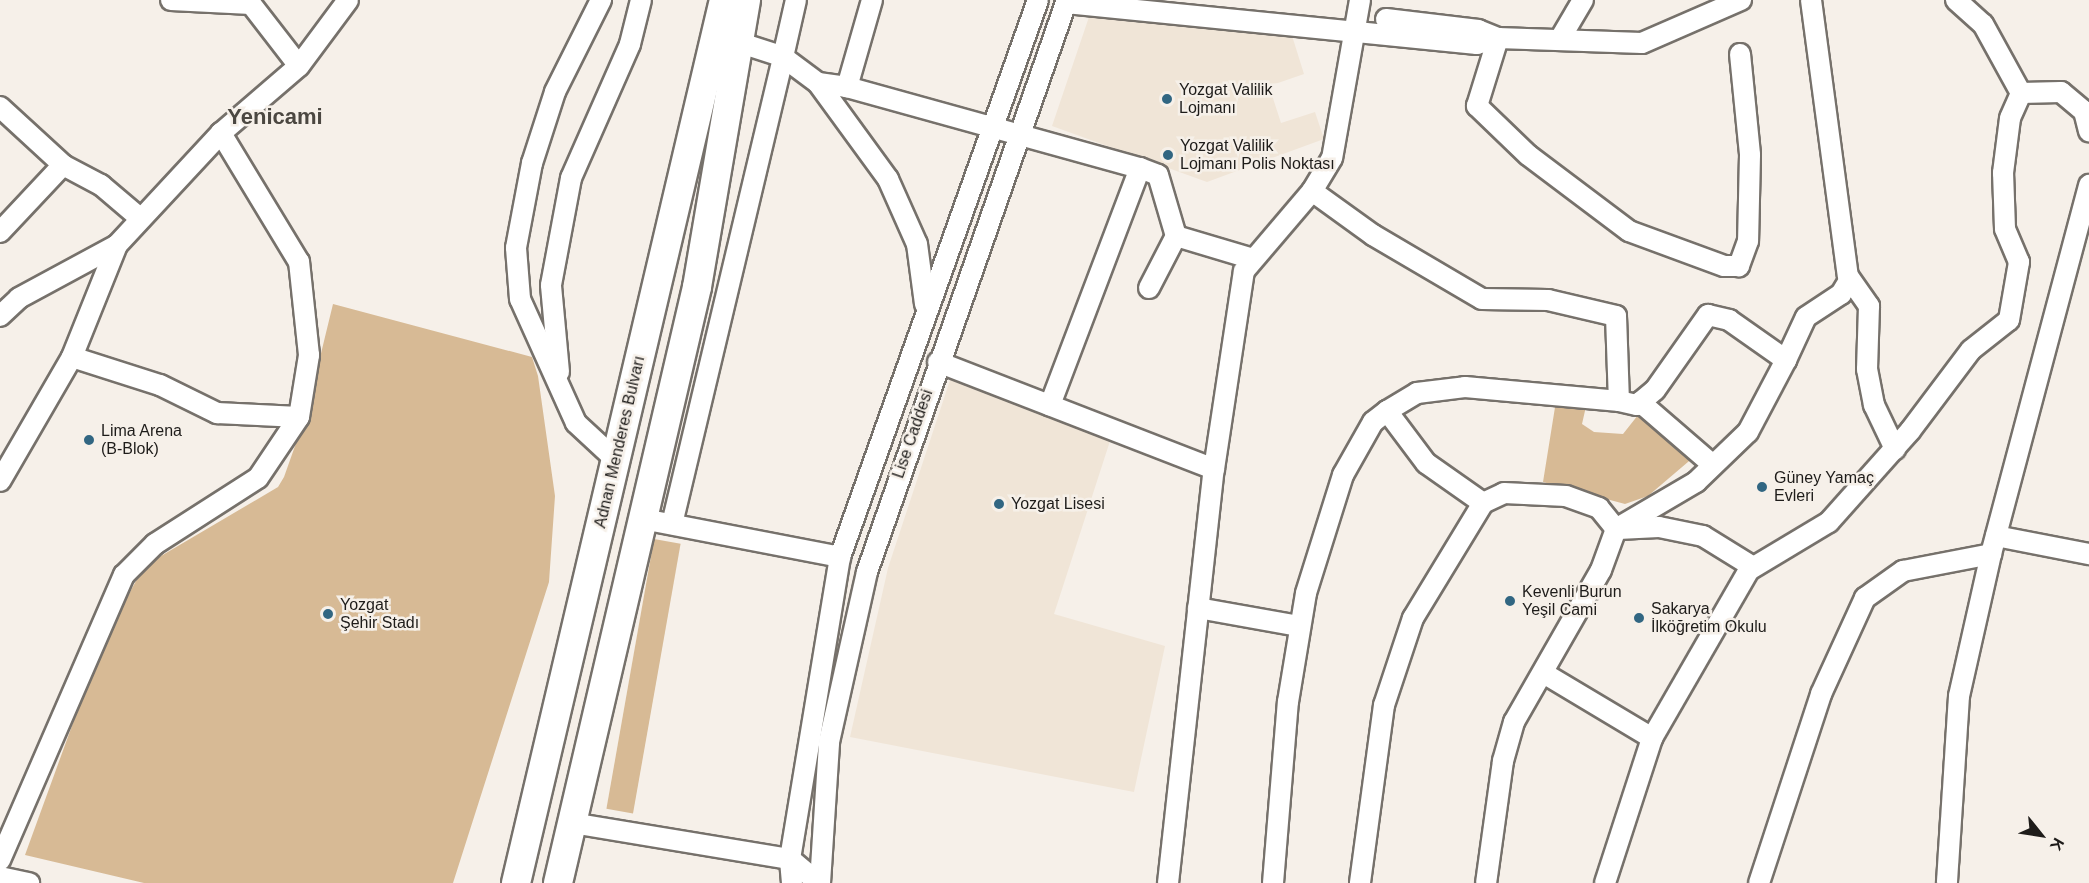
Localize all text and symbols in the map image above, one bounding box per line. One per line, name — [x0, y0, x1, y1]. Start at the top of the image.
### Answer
place label: Yozgat Valilik Lojmanı — [1179, 80, 1272, 118]
marker: Yozgat Valilik Lojmanı — [1160, 92, 1174, 106]
district label: Yenicami — [227, 104, 323, 130]
place label: Yozgat Valilik Lojmanı Polis Noktası — [1180, 136, 1335, 174]
marker: Yozgat Valilik Lojmanı Polis Noktası — [1161, 148, 1175, 162]
street label: Adnan Menderes Bulvarı — [591, 354, 649, 530]
street label: Lise Caddesi — [889, 387, 937, 481]
place label: Lima Arena (B-Blok) — [101, 421, 183, 459]
marker: Lima Arena (B-Blok) — [82, 433, 96, 447]
place label: Güney Yamaç Evleri — [1774, 468, 1874, 506]
marker: Güney Yamaç Evleri — [1755, 480, 1769, 494]
place label: Yozgat Lisesi — [1011, 494, 1105, 514]
marker: Yozgat Lisesi — [992, 497, 1006, 511]
place label: Kevenli Burun Yeşil Cami — [1522, 582, 1622, 620]
marker: Kevenli Burun Yeşil Cami — [1503, 594, 1517, 608]
place label: Yozgat Şehir Stadı — [340, 595, 419, 633]
place label: Sakarya İlköğretim Okulu — [1651, 599, 1767, 637]
marker: Yozgat Şehir Stadı — [321, 607, 335, 621]
marker: Sakarya İlköğretim Okulu — [1632, 611, 1646, 625]
north arrow — [2011, 805, 2071, 865]
text: K — [2047, 835, 2067, 854]

